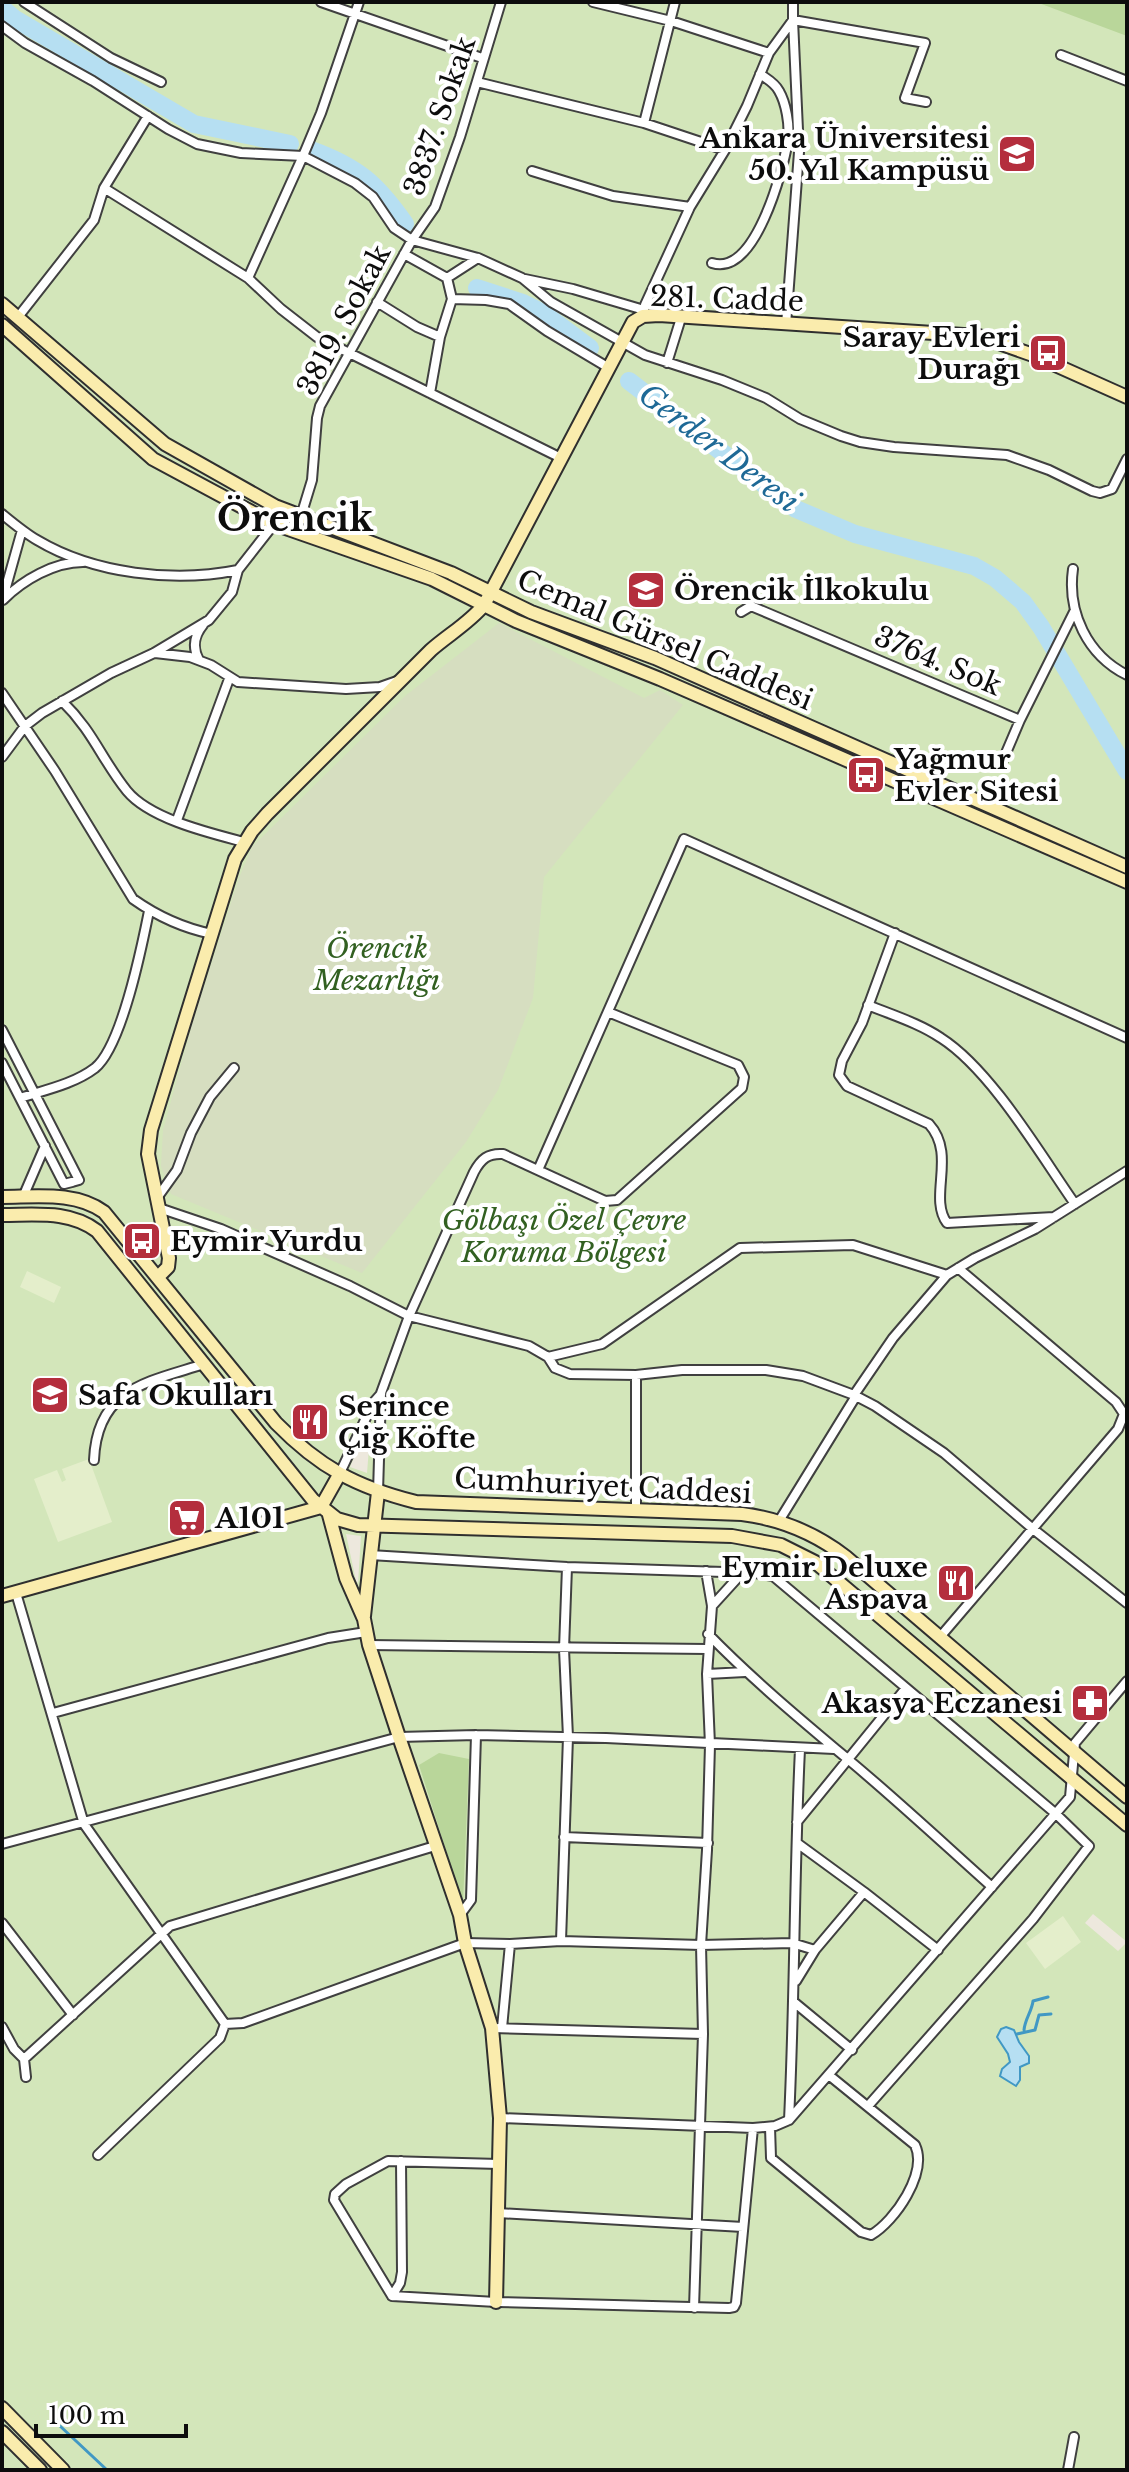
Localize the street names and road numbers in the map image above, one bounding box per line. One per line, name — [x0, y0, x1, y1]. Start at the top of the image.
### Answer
street label: 3837. Sokak — [396, 31, 484, 200]
street label: 3819. Sokak — [290, 238, 399, 401]
street label: 281. Cadde — [649, 279, 805, 319]
street label: Cemal Gürsel Caddesi — [512, 562, 818, 718]
street label: 3764. Sok — [869, 619, 1008, 704]
street label: Cumhuriyet Caddesi — [453, 1461, 753, 1511]

